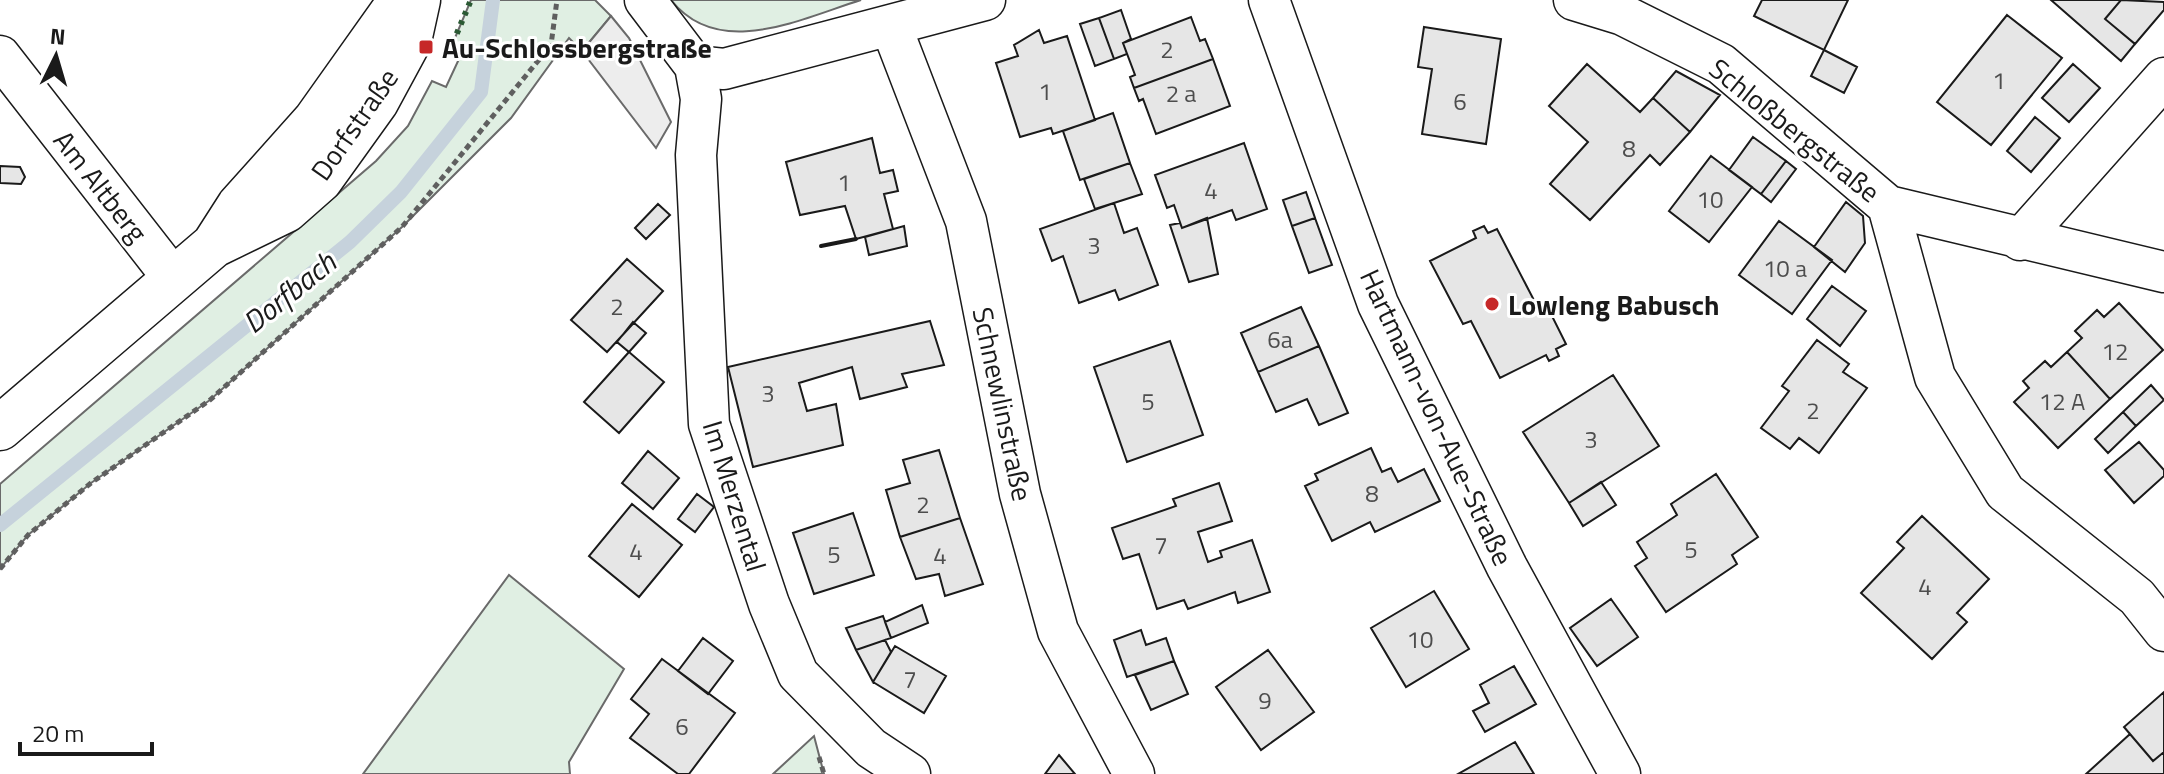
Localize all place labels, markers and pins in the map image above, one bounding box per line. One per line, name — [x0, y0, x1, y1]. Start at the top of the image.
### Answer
place label: Au-Schlossbergstraße — [442, 26, 712, 69]
marker: Au-Schlossbergstraße — [417, 38, 435, 56]
place label: Lowleng Babusch — [1508, 283, 1719, 326]
marker: Lowleng Babusch — [1483, 295, 1501, 313]

